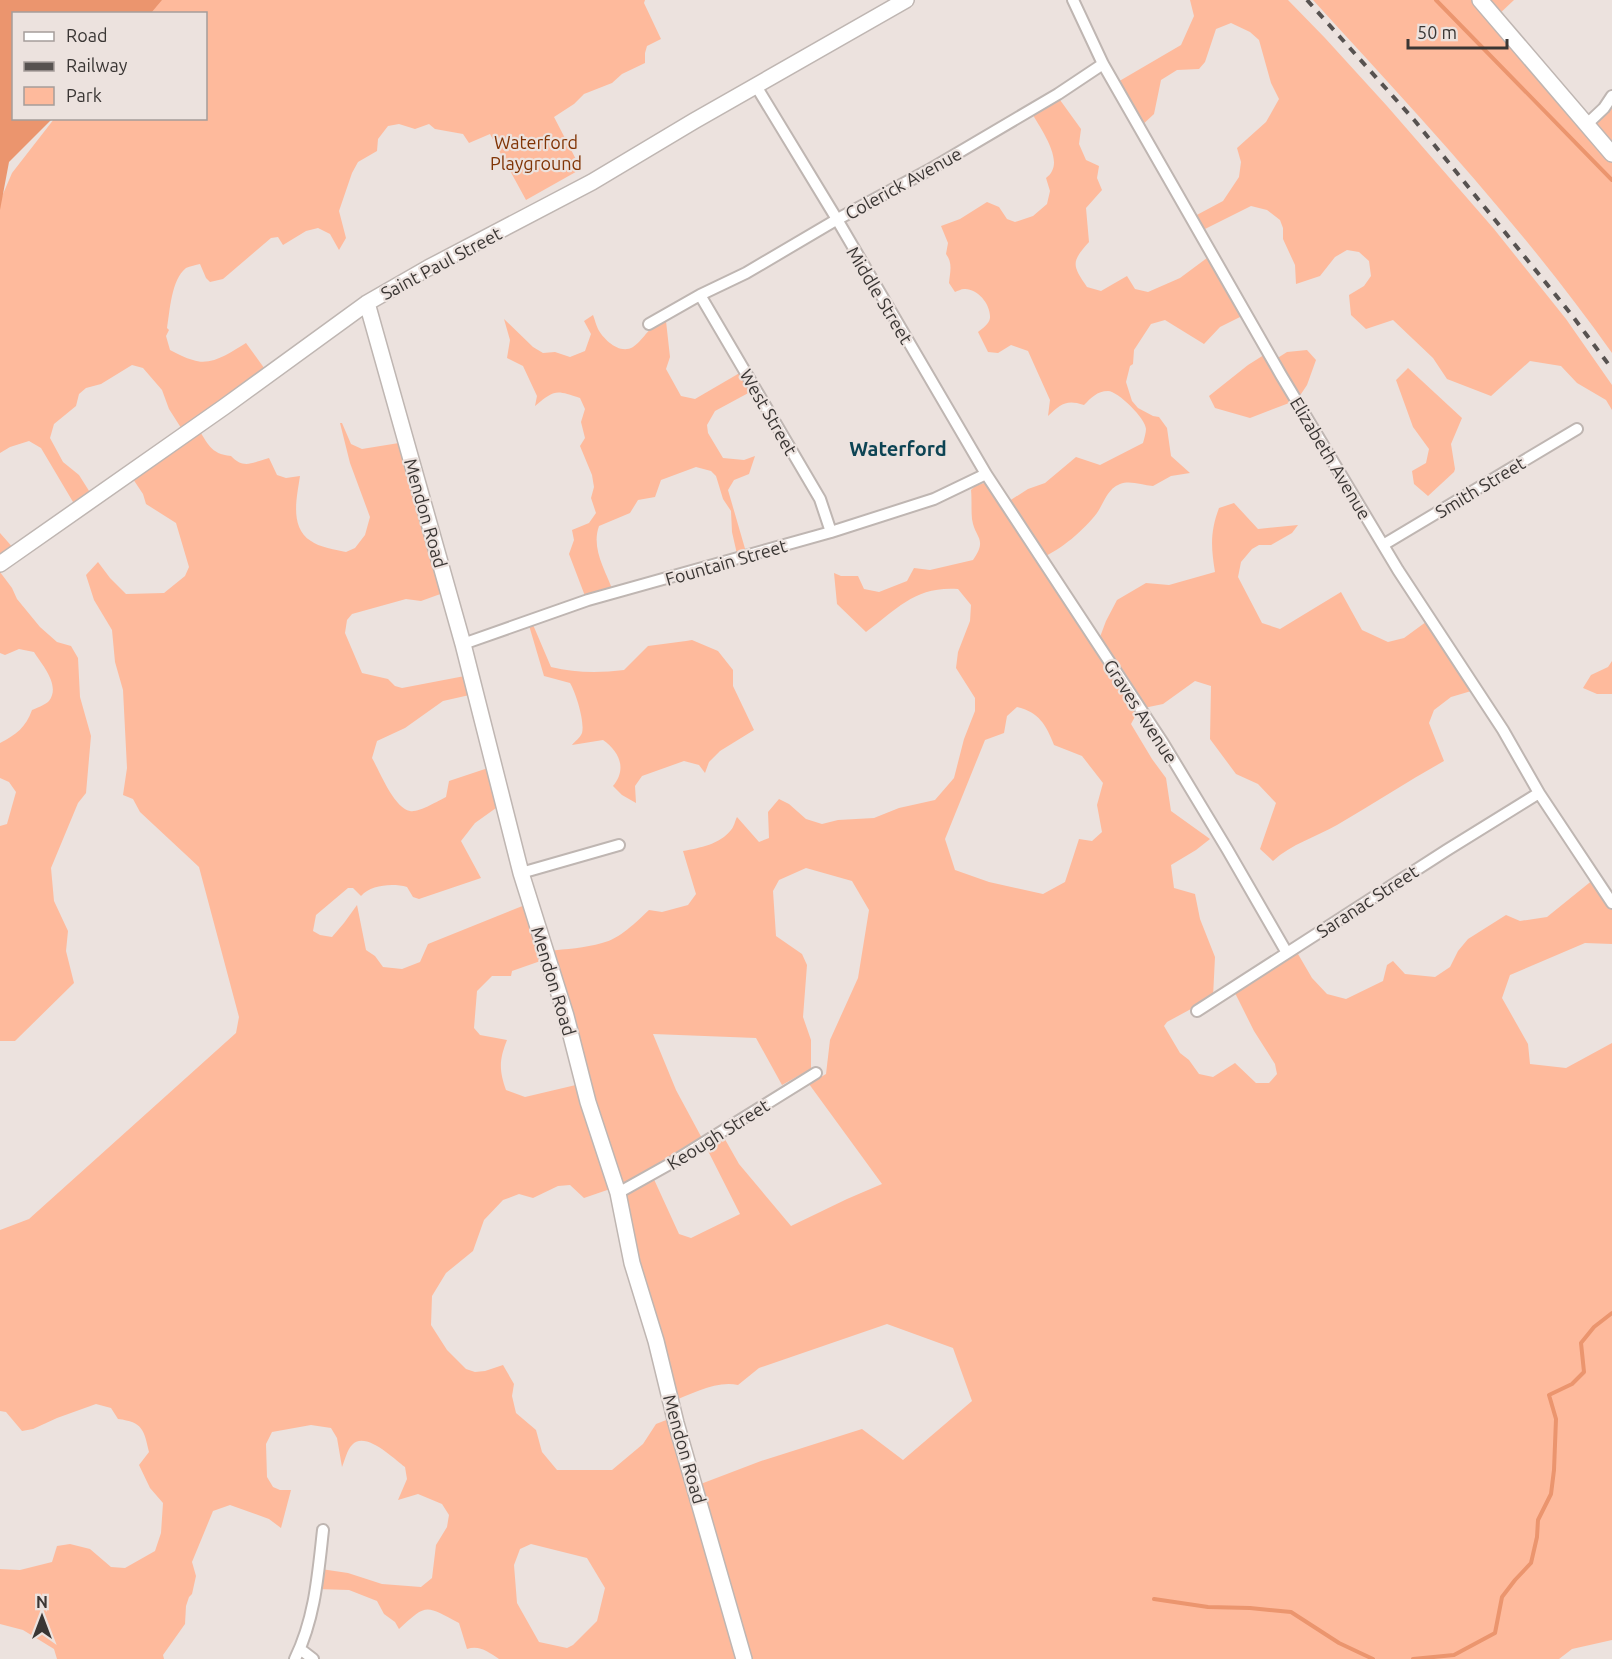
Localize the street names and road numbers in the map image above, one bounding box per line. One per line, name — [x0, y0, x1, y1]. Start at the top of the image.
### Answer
street label: Colerick Avenue — [841, 143, 965, 223]
street label: Saint Paul Street — [377, 223, 505, 303]
street label: Middle Street — [843, 243, 917, 347]
street label: West Street — [736, 366, 802, 458]
street label: Elizabeth Avenue — [1287, 393, 1375, 523]
street label: Smith Street — [1432, 452, 1528, 522]
street label: Mendon Road — [401, 456, 451, 570]
street label: Fountain Street — [663, 535, 789, 589]
street label: Graves Avenue — [1100, 656, 1182, 766]
street label: Saranac Street — [1312, 861, 1422, 941]
street label: Mendon Road — [528, 924, 580, 1038]
street label: Keough Street — [663, 1095, 773, 1173]
street label: Mendon Road — [660, 1392, 710, 1506]

